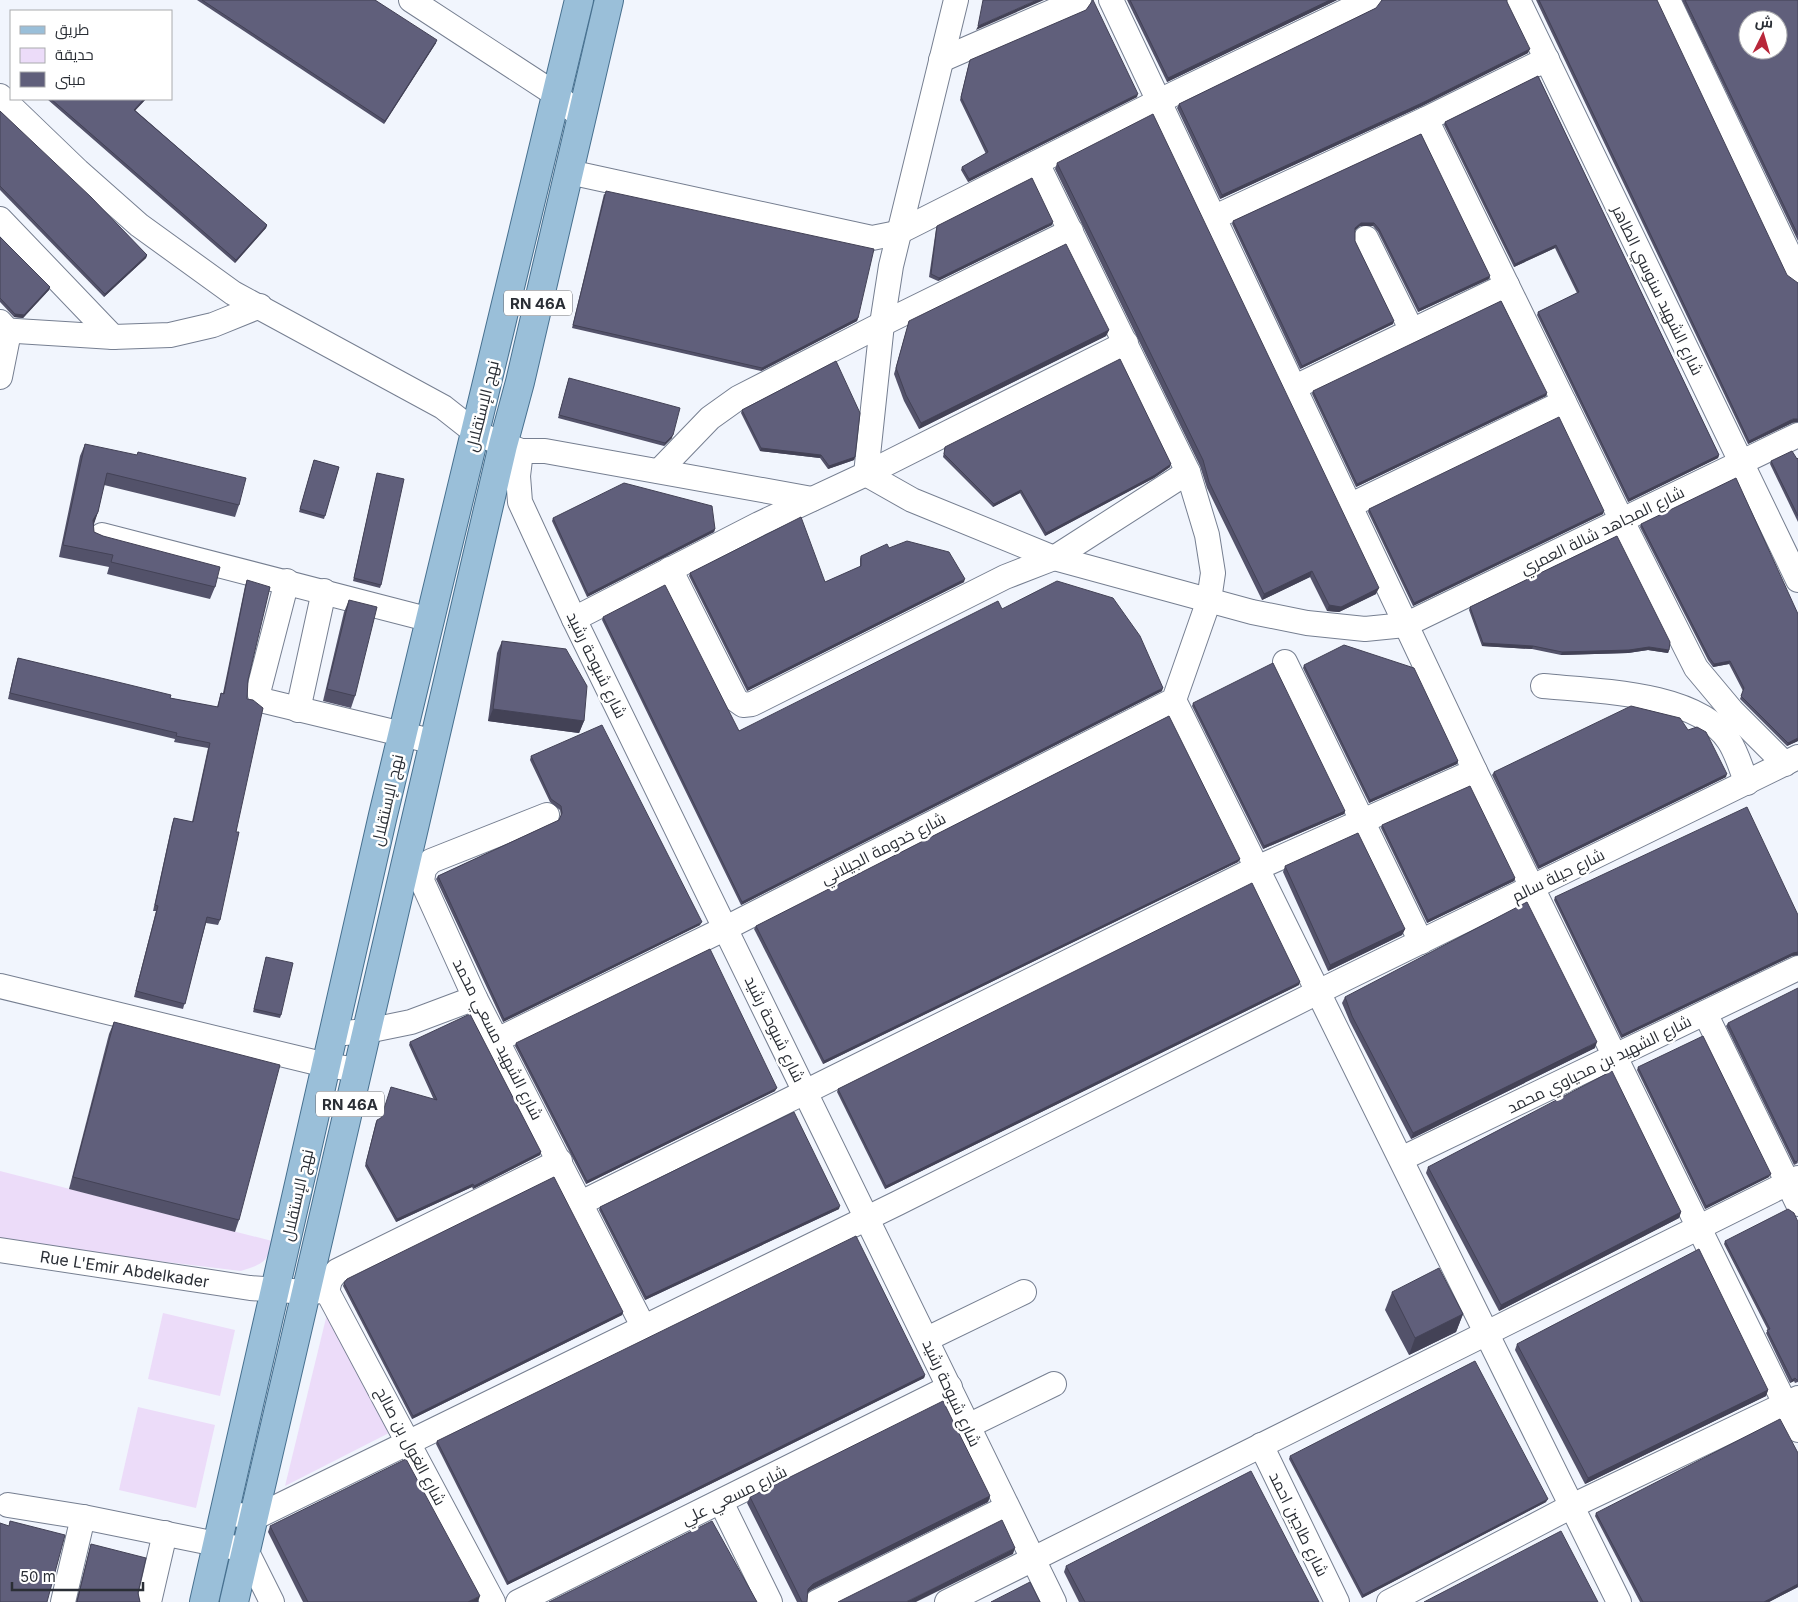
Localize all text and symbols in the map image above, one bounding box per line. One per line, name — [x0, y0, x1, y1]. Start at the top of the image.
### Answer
legend — [10, 10, 172, 100]
north arrow — [1738, 10, 1788, 60]
text: ش — [1754, 12, 1774, 32]
text: طريق — [55, 20, 89, 40]
text: حديقة — [55, 45, 94, 64]
text: مبنى — [55, 70, 86, 90]
street label: شارع الشهيد سنوسي الطاهر — [1605, 201, 1708, 380]
road number: RN 46A — [504, 290, 572, 316]
street label: نهج الإستقلال — [461, 358, 505, 454]
street label: شارع المجاهد شالة العمري — [1517, 482, 1689, 582]
street label: شارع شبوحة رشيد — [561, 608, 631, 722]
street label: نهج الإستقلال — [367, 752, 409, 848]
street label: شارع خدومة الجيلاني — [817, 808, 951, 892]
street label: شارع حيلة سالم — [1508, 844, 1608, 908]
street label: شارع الشهيد مسعي محمد — [445, 955, 547, 1125]
street label: شارع شبوحة رشيد — [739, 972, 809, 1086]
street label: شارع الشهيد بن محياوي محمد — [1504, 1011, 1696, 1121]
road number: RN 46A — [316, 1092, 384, 1116]
street label: نهج الإستقلال — [277, 1147, 319, 1243]
street label: Rue L'Emir Abdelkader — [39, 1246, 211, 1292]
street label: شارع شبوحة رشيد — [917, 1336, 986, 1451]
street label: شارع الغول بن صالح — [370, 1383, 451, 1509]
street label: شارع مسعي علي — [678, 1461, 792, 1533]
street label: شارع طاجين احمد — [1263, 1468, 1333, 1580]
scale bar — [12, 1560, 144, 1592]
text: 50 m — [20, 1567, 56, 1586]

